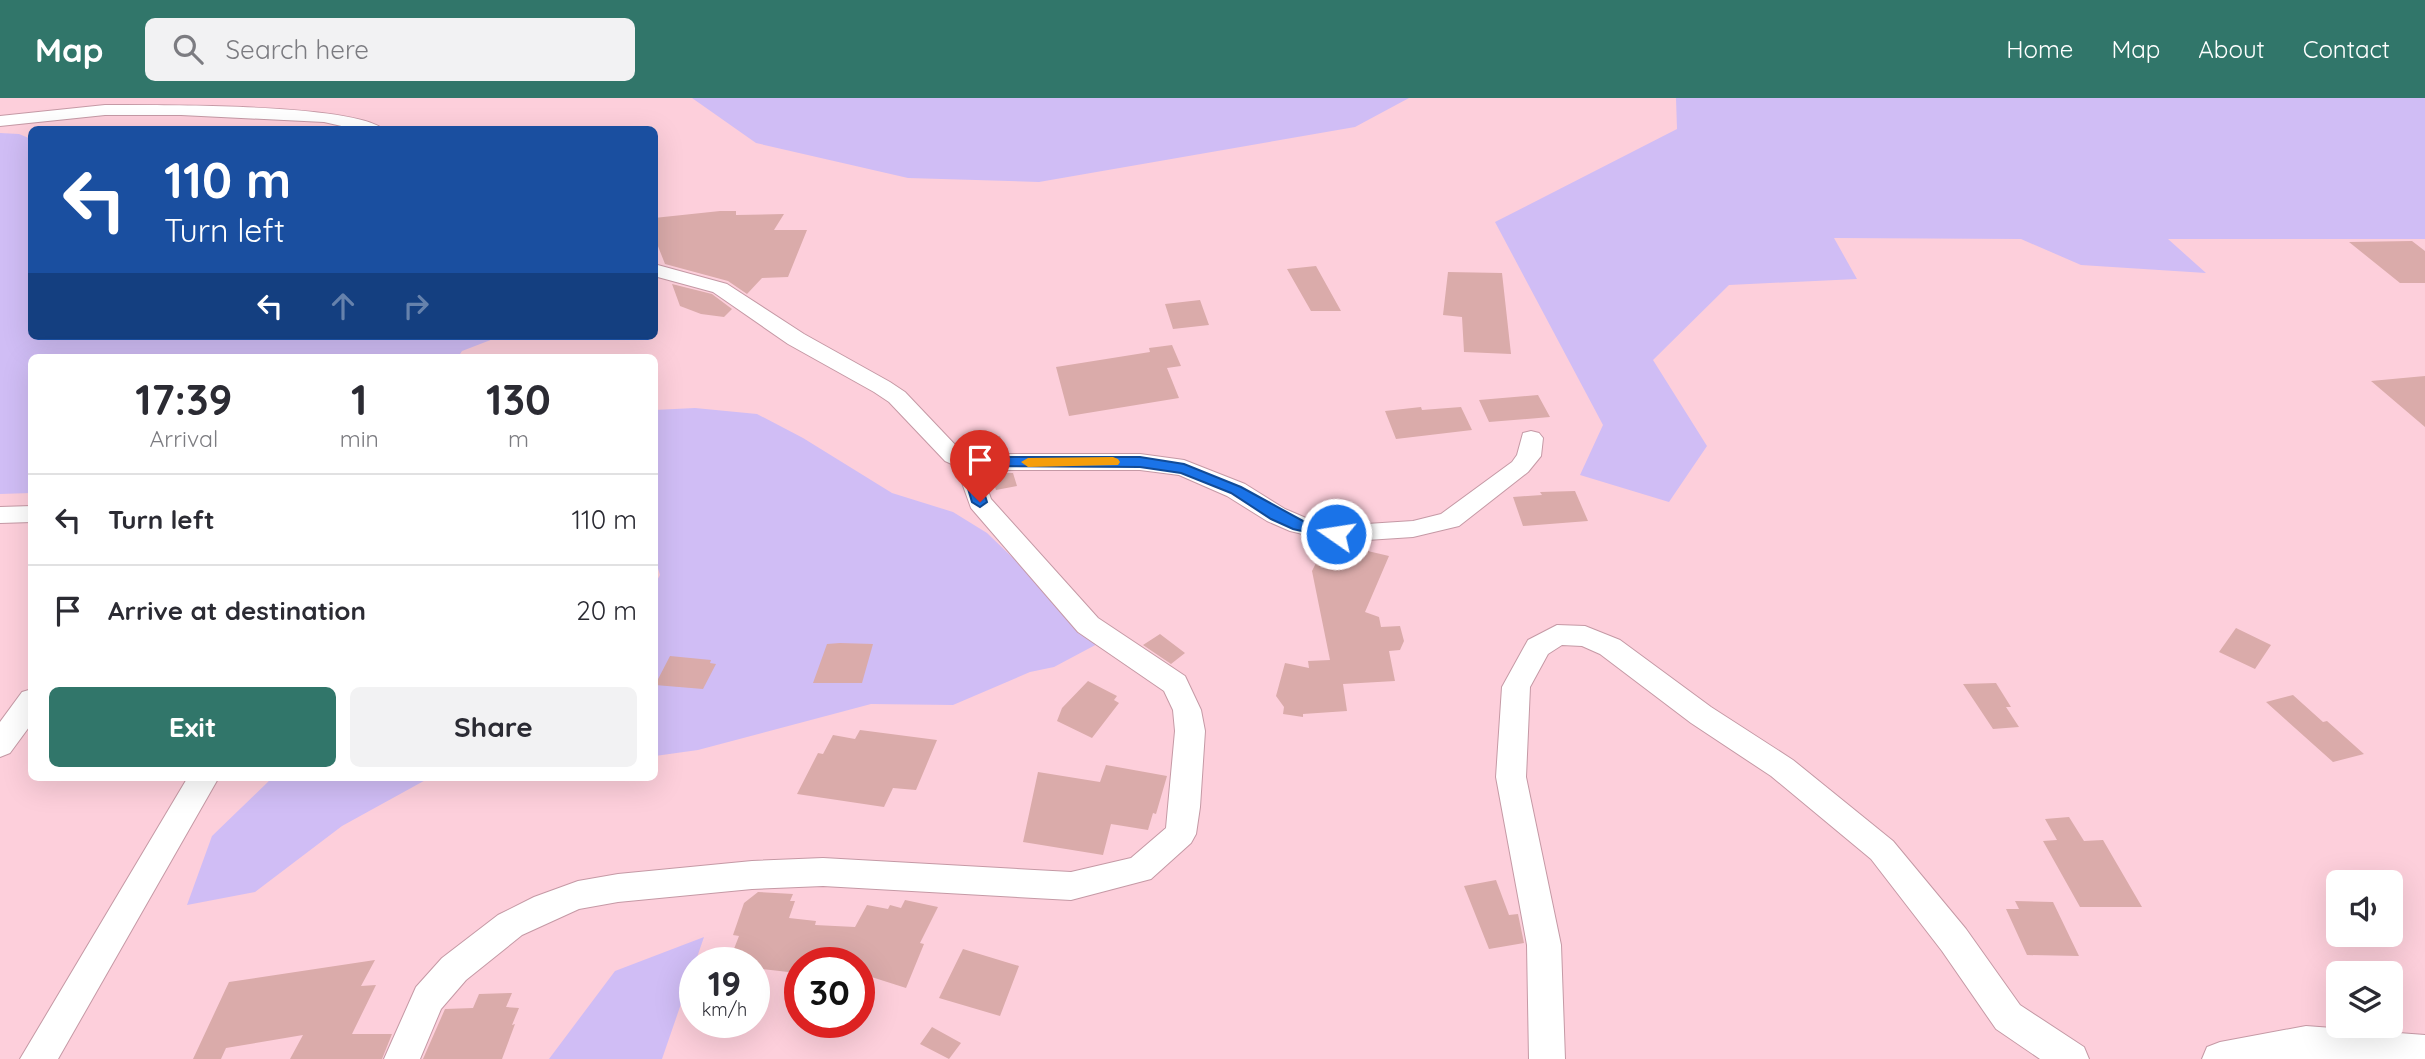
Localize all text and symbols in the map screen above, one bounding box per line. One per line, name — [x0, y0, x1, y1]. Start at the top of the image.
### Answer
search box — [145, 18, 635, 81]
text: Map — [35, 29, 103, 70]
icon: search — [169, 30, 207, 68]
text: Search here — [225, 33, 369, 66]
text: Home — [2006, 34, 2073, 64]
text: Map — [2111, 34, 2160, 64]
text: About — [2198, 34, 2265, 64]
text: Contact — [2303, 34, 2390, 64]
text: 110 m — [164, 149, 291, 210]
icon: left — [49, 154, 140, 245]
text: Turn left — [164, 210, 285, 250]
icon: left — [251, 287, 289, 325]
icon: ahead — [324, 287, 362, 325]
icon: right — [397, 287, 435, 325]
text: 17:39 — [135, 373, 232, 426]
text: 1 — [351, 373, 367, 426]
text: 130 — [486, 373, 551, 426]
text: Arrival — [149, 424, 218, 453]
text: min — [340, 424, 379, 453]
text: m — [508, 424, 529, 453]
pin — [950, 430, 1010, 502]
icon: arrive — [961, 441, 999, 479]
position arrow — [1299, 497, 1373, 571]
icon: left — [49, 501, 87, 539]
text: Turn left — [108, 503, 215, 536]
text: 110 m — [571, 503, 637, 536]
icon: arrive — [49, 592, 87, 630]
text: Arrive at destination — [108, 594, 366, 627]
text: 20 m — [576, 594, 637, 627]
button: Exit — [49, 687, 336, 767]
button: Share — [350, 687, 637, 767]
map controls — [2326, 870, 2403, 1038]
button: sound — [2326, 870, 2403, 947]
speed limit sign: 30 — [784, 947, 875, 1038]
text: 19 — [708, 961, 741, 1005]
button: layers — [2326, 961, 2403, 1038]
text: km/h — [702, 998, 747, 1021]

